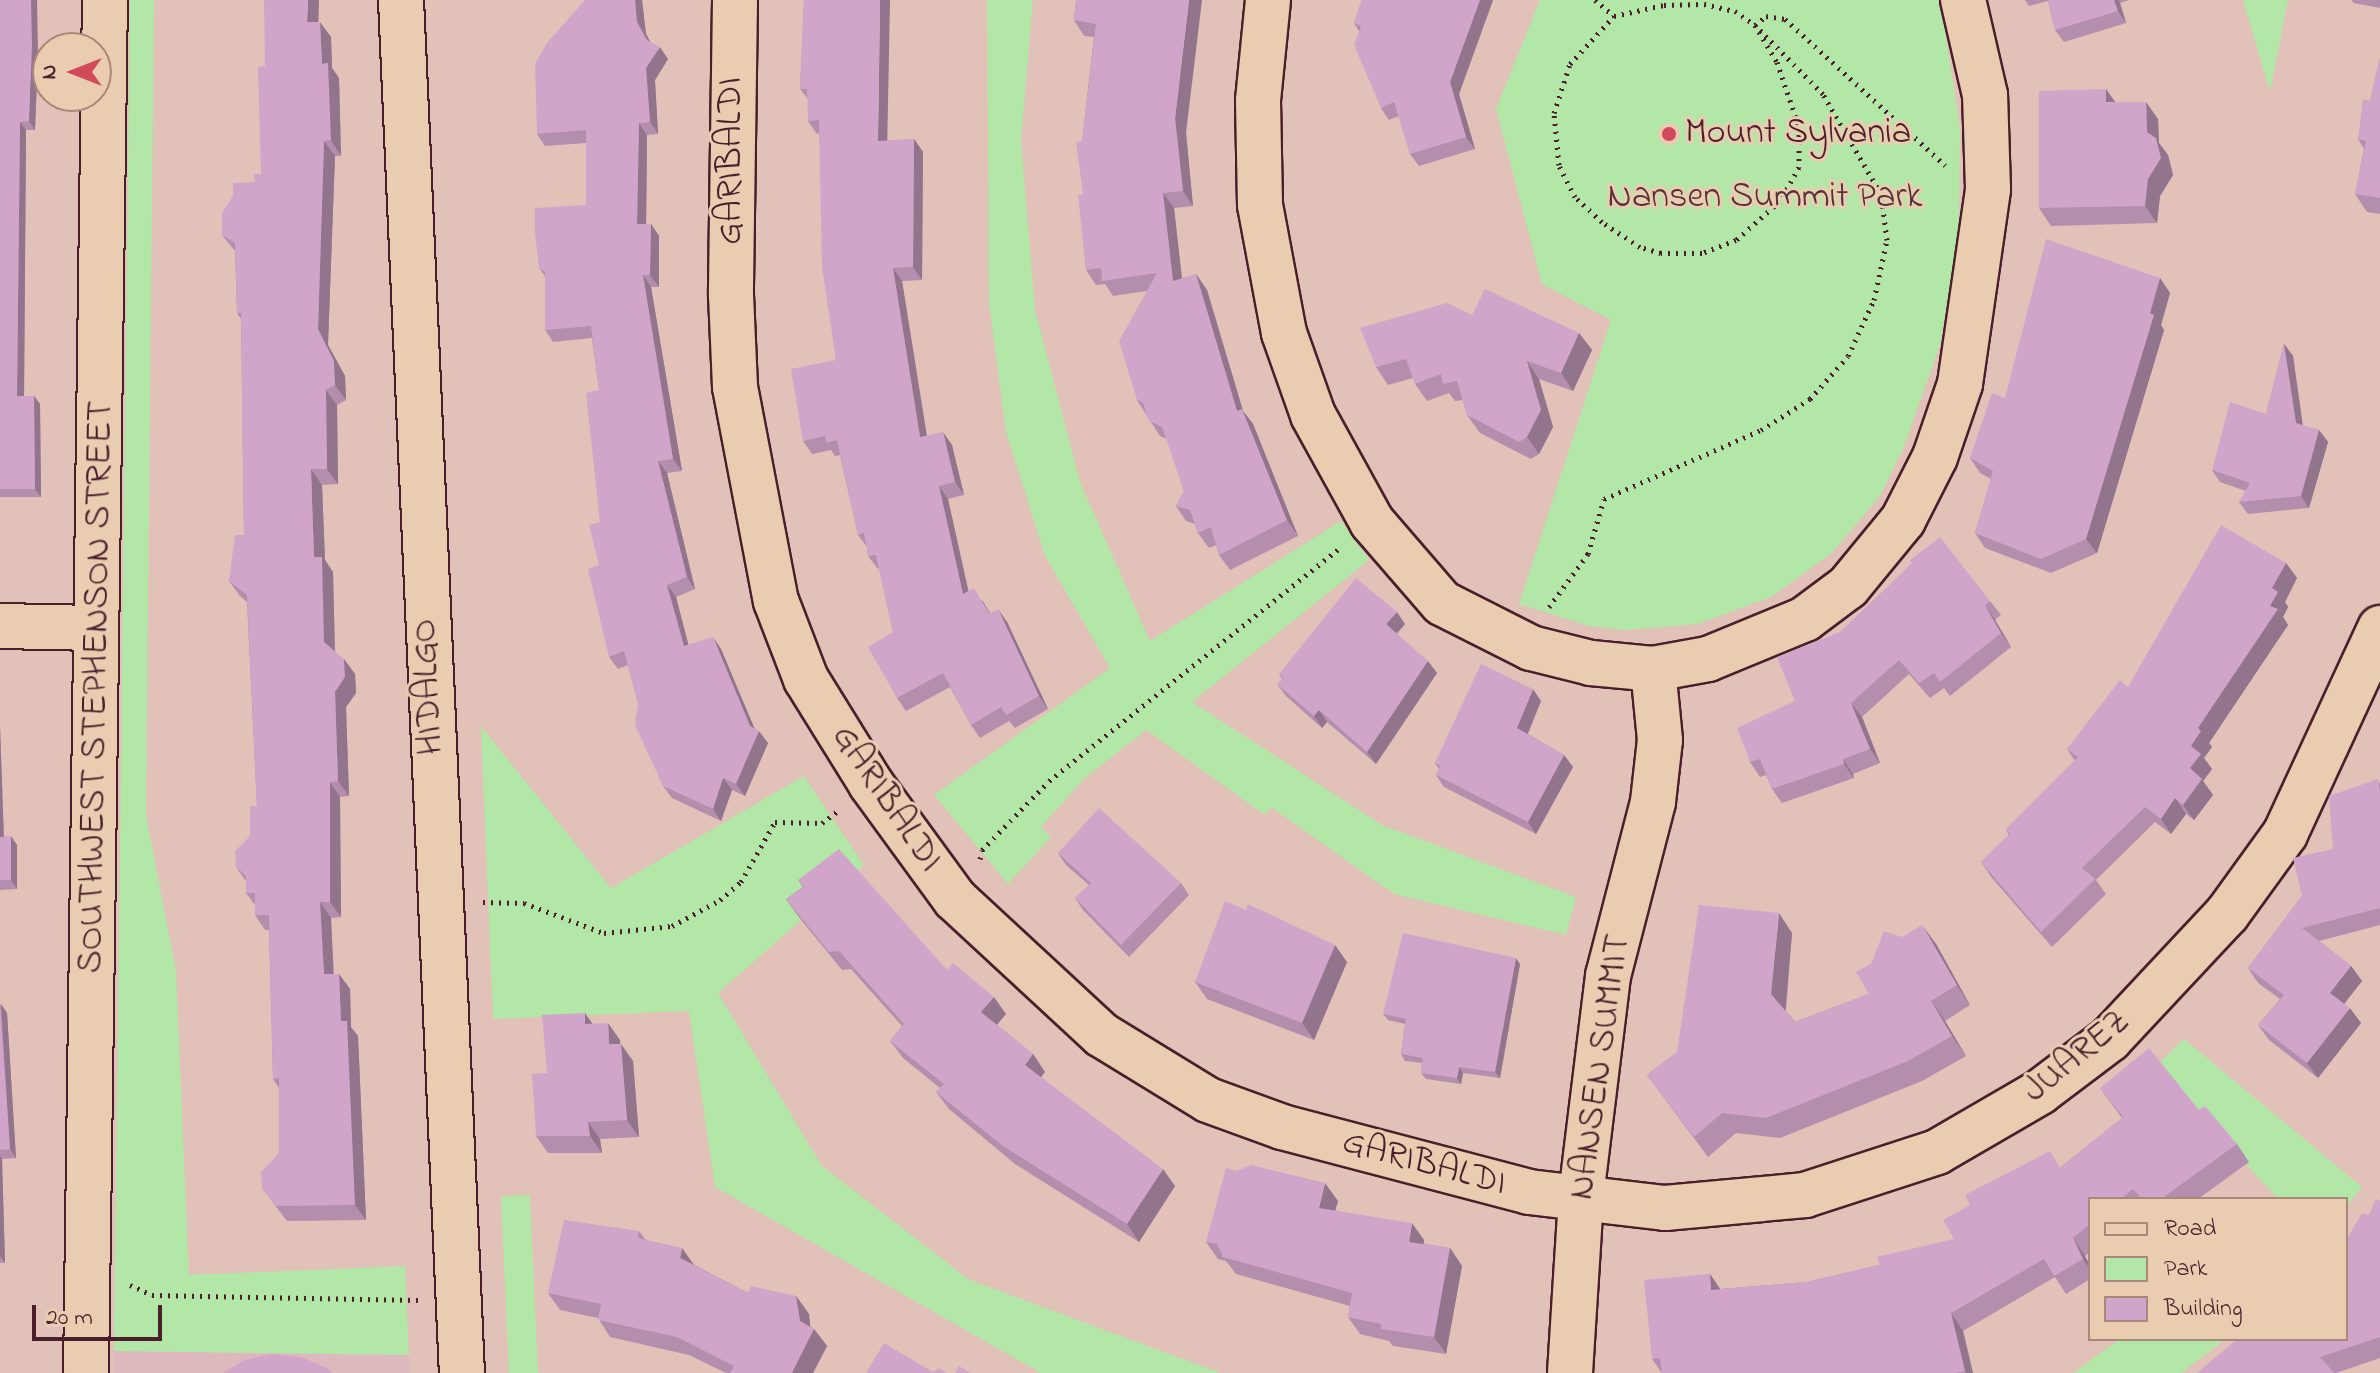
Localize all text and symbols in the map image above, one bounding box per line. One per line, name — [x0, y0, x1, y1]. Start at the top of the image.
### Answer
north arrow — [32, 32, 112, 112]
text: N — [34, 65, 66, 79]
street label: GARIBALDI — [710, 77, 754, 245]
place label: Mount Sylvania — [1685, 112, 1911, 156]
marker: Mount Sylvania — [1660, 125, 1678, 143]
park label: Nansen Summit Park — [1608, 176, 1922, 220]
street label: SOUTHWEST STEPHENSON STREET — [70, 400, 124, 974]
street label: HIDALGO — [404, 618, 454, 756]
street label: GARIBALDI — [821, 717, 951, 881]
street label: NANSEN SUMMIT — [1561, 931, 1641, 1203]
street label: JUAREZ — [2015, 1001, 2139, 1113]
street label: GARIBALDI — [1337, 1121, 1511, 1207]
legend — [2088, 1197, 2348, 1341]
text: Road — [2164, 1212, 2216, 1247]
text: Park — [2164, 1252, 2207, 1287]
scale bar — [36, 1289, 166, 1339]
text: Building — [2164, 1292, 2243, 1327]
text: 20 m — [46, 1301, 93, 1336]

